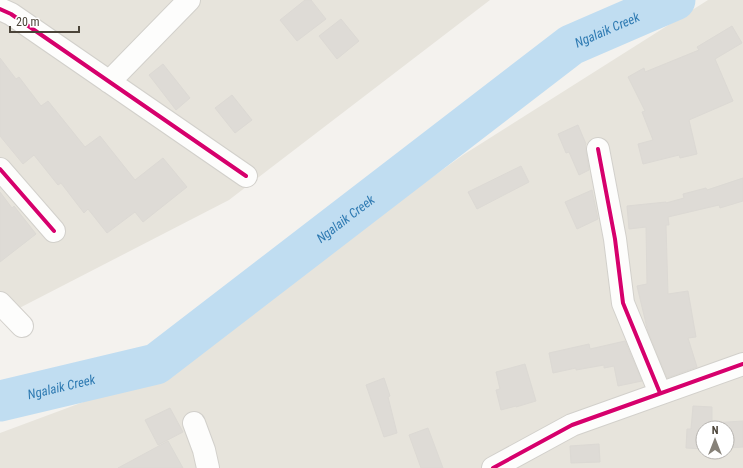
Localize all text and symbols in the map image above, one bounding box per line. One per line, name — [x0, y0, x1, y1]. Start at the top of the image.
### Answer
scale bar — [10, 8, 79, 34]
water label: Ngalaik Creek — [572, 9, 642, 50]
text: 20 m — [16, 15, 40, 29]
water label: Ngalaik Creek — [313, 191, 377, 246]
water label: Ngalaik Creek — [26, 371, 97, 402]
north arrow — [695, 420, 735, 460]
text: N — [712, 424, 719, 437]

